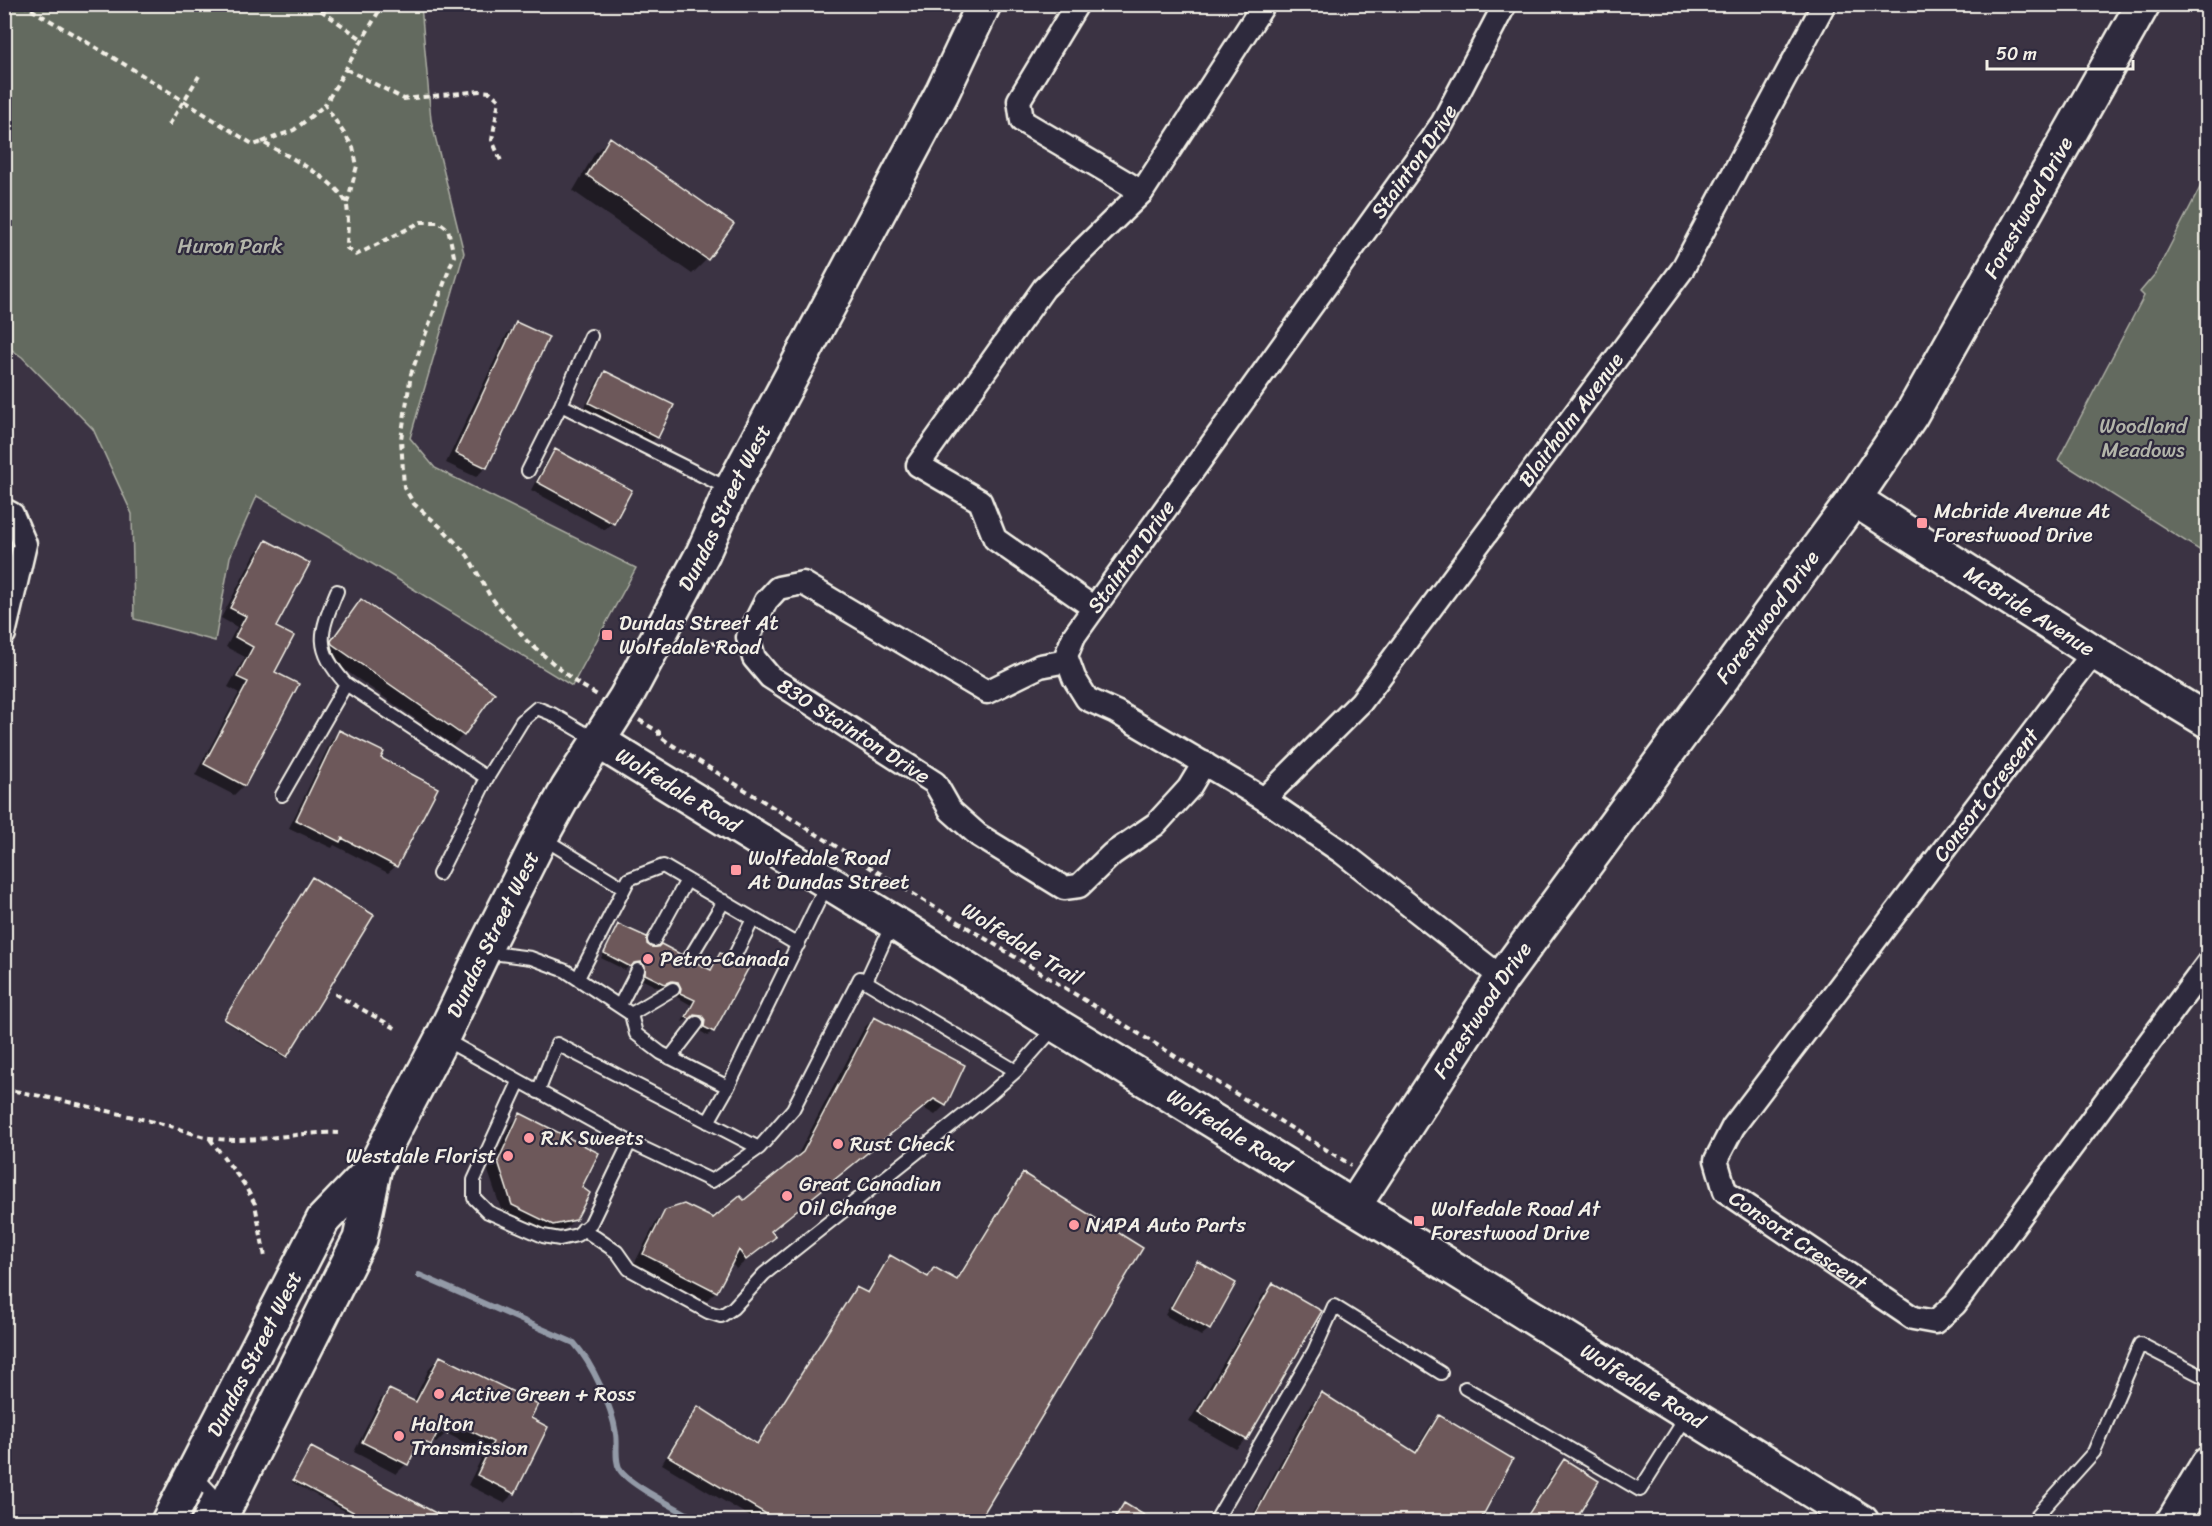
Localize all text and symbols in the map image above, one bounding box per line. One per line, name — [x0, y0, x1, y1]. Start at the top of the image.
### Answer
scale bar — [1987, 33, 2132, 71]
text: 50 m — [1996, 38, 2037, 70]
street label: Stainton Drive — [1360, 97, 1468, 227]
street label: Forestwood Drive — [1973, 129, 2084, 286]
park label: Huron Park — [178, 227, 283, 265]
street label: Blairholm Avenue — [1508, 344, 1634, 495]
park label: Woodland Meadows — [2099, 407, 2189, 469]
street label: Dundas Street West — [667, 417, 782, 598]
street label: Stainton Drive — [1077, 491, 1186, 622]
place label: Mcbride Avenue At Forestwood Drive — [1934, 492, 2110, 554]
marker: Mcbride Avenue At Forestwood Drive — [1915, 516, 1929, 530]
street label: Forestwood Drive — [1705, 542, 1830, 692]
street label: McBride Avenue — [1956, 554, 2103, 667]
place label: Dundas Street At Wolfedale Road — [619, 604, 779, 666]
marker: Dundas Street At Wolfedale Road — [600, 628, 614, 642]
street label: 830 Stainton Drive — [769, 667, 938, 795]
street label: Consort Crescent — [1923, 718, 2050, 870]
street label: Wolfedale Road — [608, 737, 750, 844]
place label: Wolfedale Road At Dundas Street — [747, 839, 909, 901]
street label: Dundas Street West — [435, 844, 550, 1024]
marker: Wolfedale Road At Dundas Street — [729, 863, 743, 877]
street label: Wolfedale Trail — [954, 892, 1091, 997]
street label: Forestwood Drive — [1422, 933, 1542, 1087]
place label: Petro-Canada — [660, 940, 789, 978]
marker: Petro-Canada — [641, 952, 655, 966]
street label: Wolfedale Road — [1159, 1078, 1301, 1185]
place label: R.K Sweets — [541, 1119, 644, 1157]
place label: Rust Check — [850, 1125, 955, 1163]
marker: R.K Sweets — [522, 1131, 536, 1145]
place label: Westdale Florist — [346, 1137, 496, 1175]
marker: Rust Check — [831, 1137, 845, 1151]
marker: Westdale Florist — [501, 1149, 515, 1163]
place label: Great Canadian Oil Change — [799, 1165, 941, 1227]
street label: Consort Crescent — [1721, 1180, 1876, 1302]
marker: Great Canadian Oil Change — [780, 1189, 794, 1203]
place label: Wolfedale Road At Forestwood Drive — [1431, 1190, 1602, 1252]
place label: NAPA Auto Parts — [1086, 1206, 1246, 1244]
marker: Wolfedale Road At Forestwood Drive — [1412, 1214, 1426, 1228]
marker: NAPA Auto Parts — [1067, 1218, 1081, 1232]
street label: Dundas Street West — [196, 1264, 313, 1444]
street label: Wolfedale Road — [1573, 1332, 1715, 1441]
place label: Active Green + Ross — [450, 1375, 636, 1413]
marker: Active Green + Ross — [432, 1387, 446, 1401]
place label: Halton Transmission — [411, 1405, 528, 1467]
marker: Halton Transmission — [392, 1429, 406, 1443]

